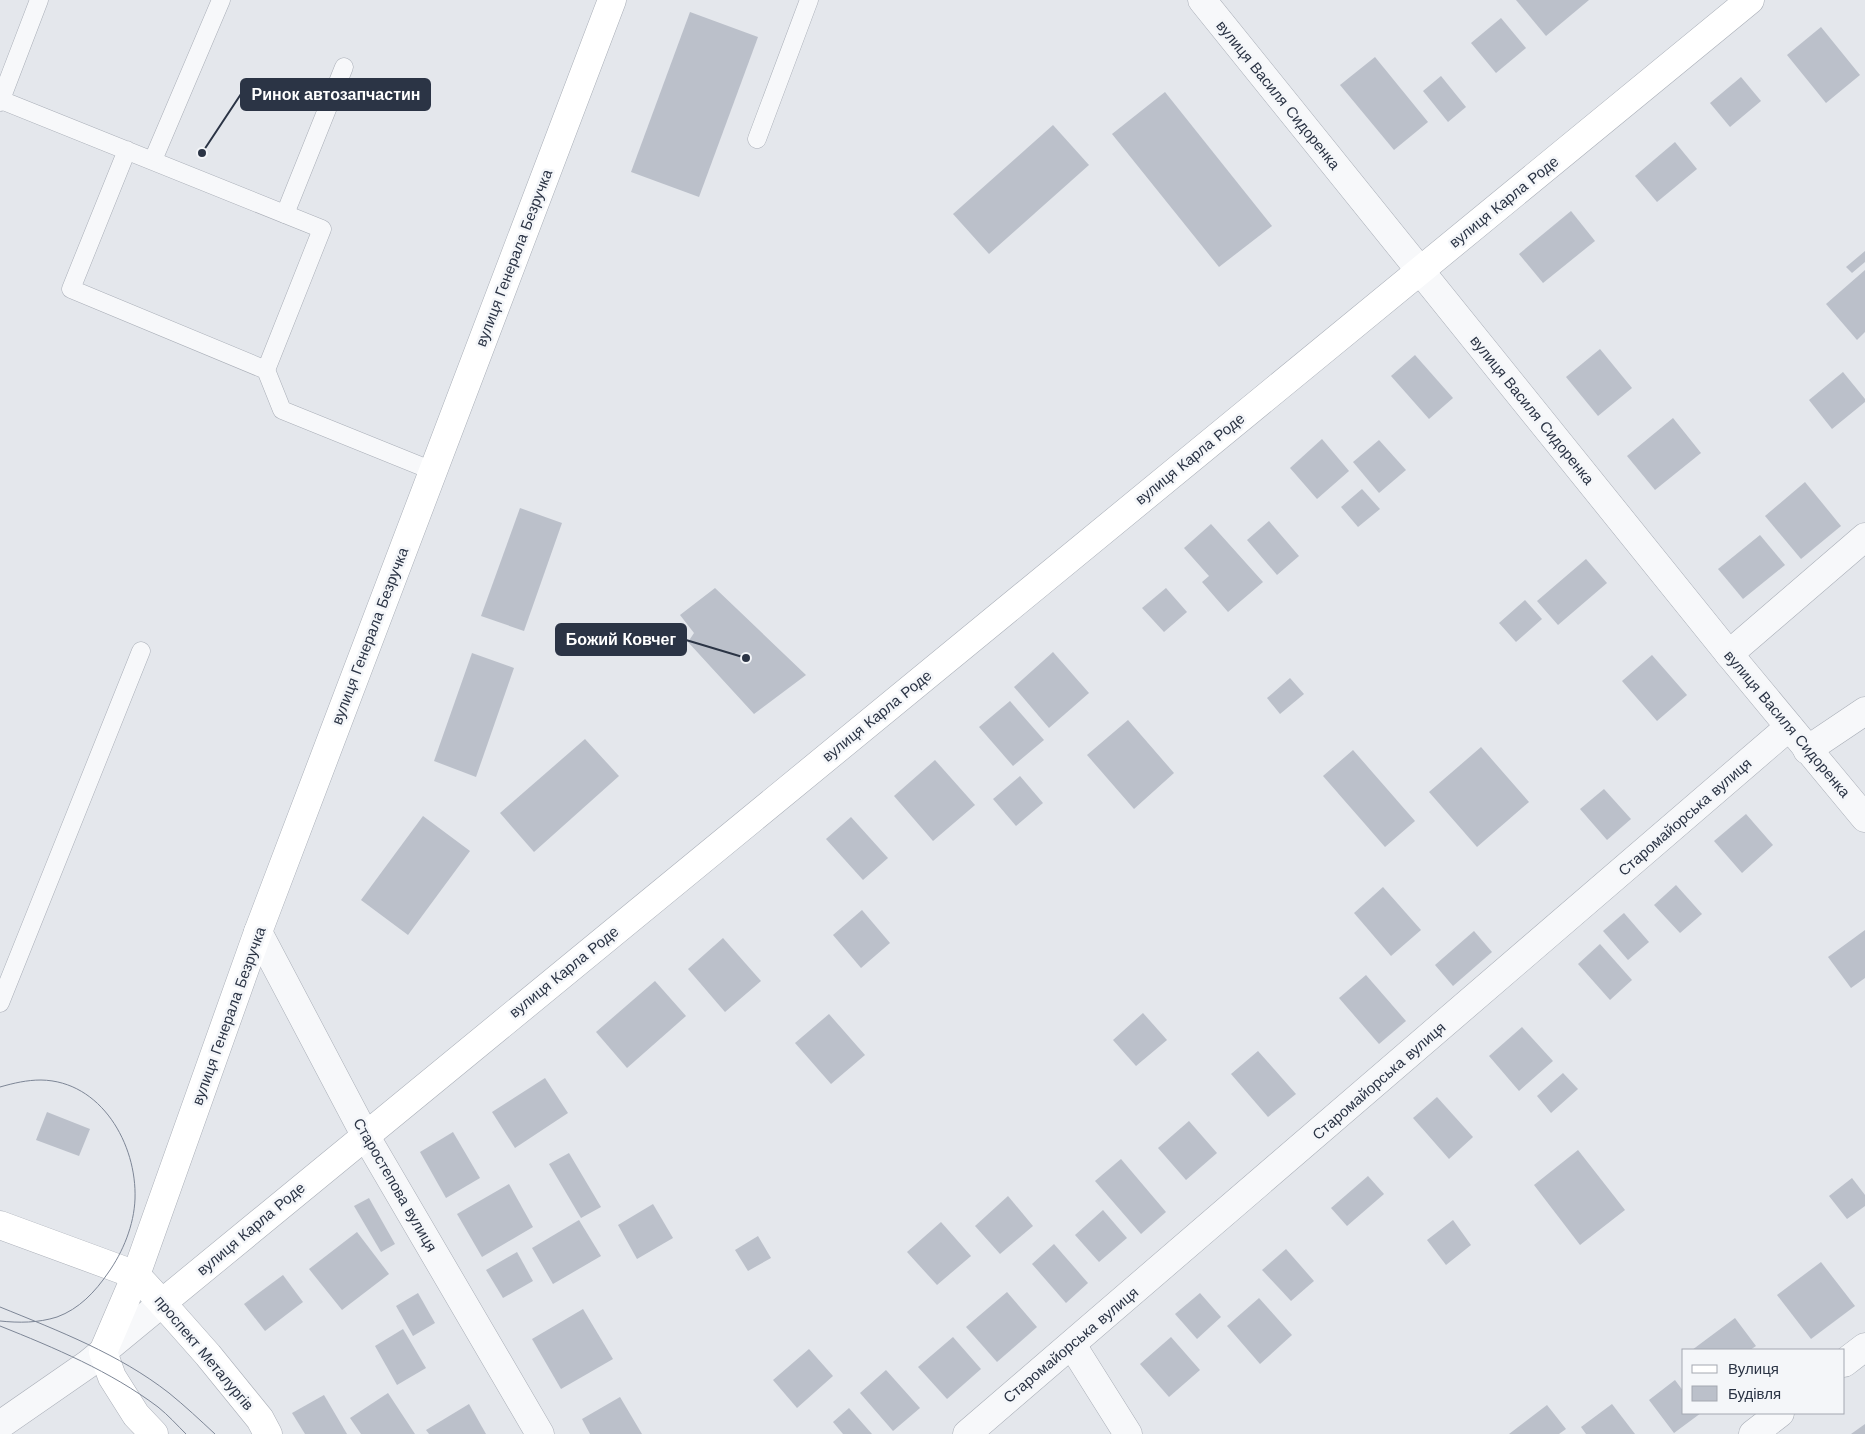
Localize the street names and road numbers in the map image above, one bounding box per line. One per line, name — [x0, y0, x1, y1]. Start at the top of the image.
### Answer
street label: вулиця Василя Сидоренка — [1212, 17, 1344, 174]
street label: вулиця Карла Роде — [1446, 152, 1562, 252]
street label: вулиця Генерала Безручка — [472, 166, 556, 349]
street label: вулиця Василя Сидоренка — [1466, 332, 1598, 489]
street label: вулиця Карла Роде — [1132, 409, 1248, 509]
street label: вулиця Генерала Безручка — [328, 544, 412, 727]
street label: вулиця Василя Сидоренка — [1720, 647, 1854, 802]
street label: вулиця Карла Роде — [819, 666, 935, 766]
street label: Старомайорська вулиця — [1615, 754, 1755, 880]
street label: вулиця Карла Роде — [506, 922, 622, 1022]
street label: вулиця Генерала Безручка — [188, 924, 270, 1108]
street label: Старомайорська вулиця — [1309, 1018, 1449, 1144]
street label: Старостепова вулиця — [349, 1115, 441, 1255]
street label: вулиця Карла Роде — [193, 1179, 309, 1279]
street label: Старомайорська вулиця — [1000, 1283, 1142, 1407]
street label: проспект Металургів — [151, 1292, 257, 1414]

